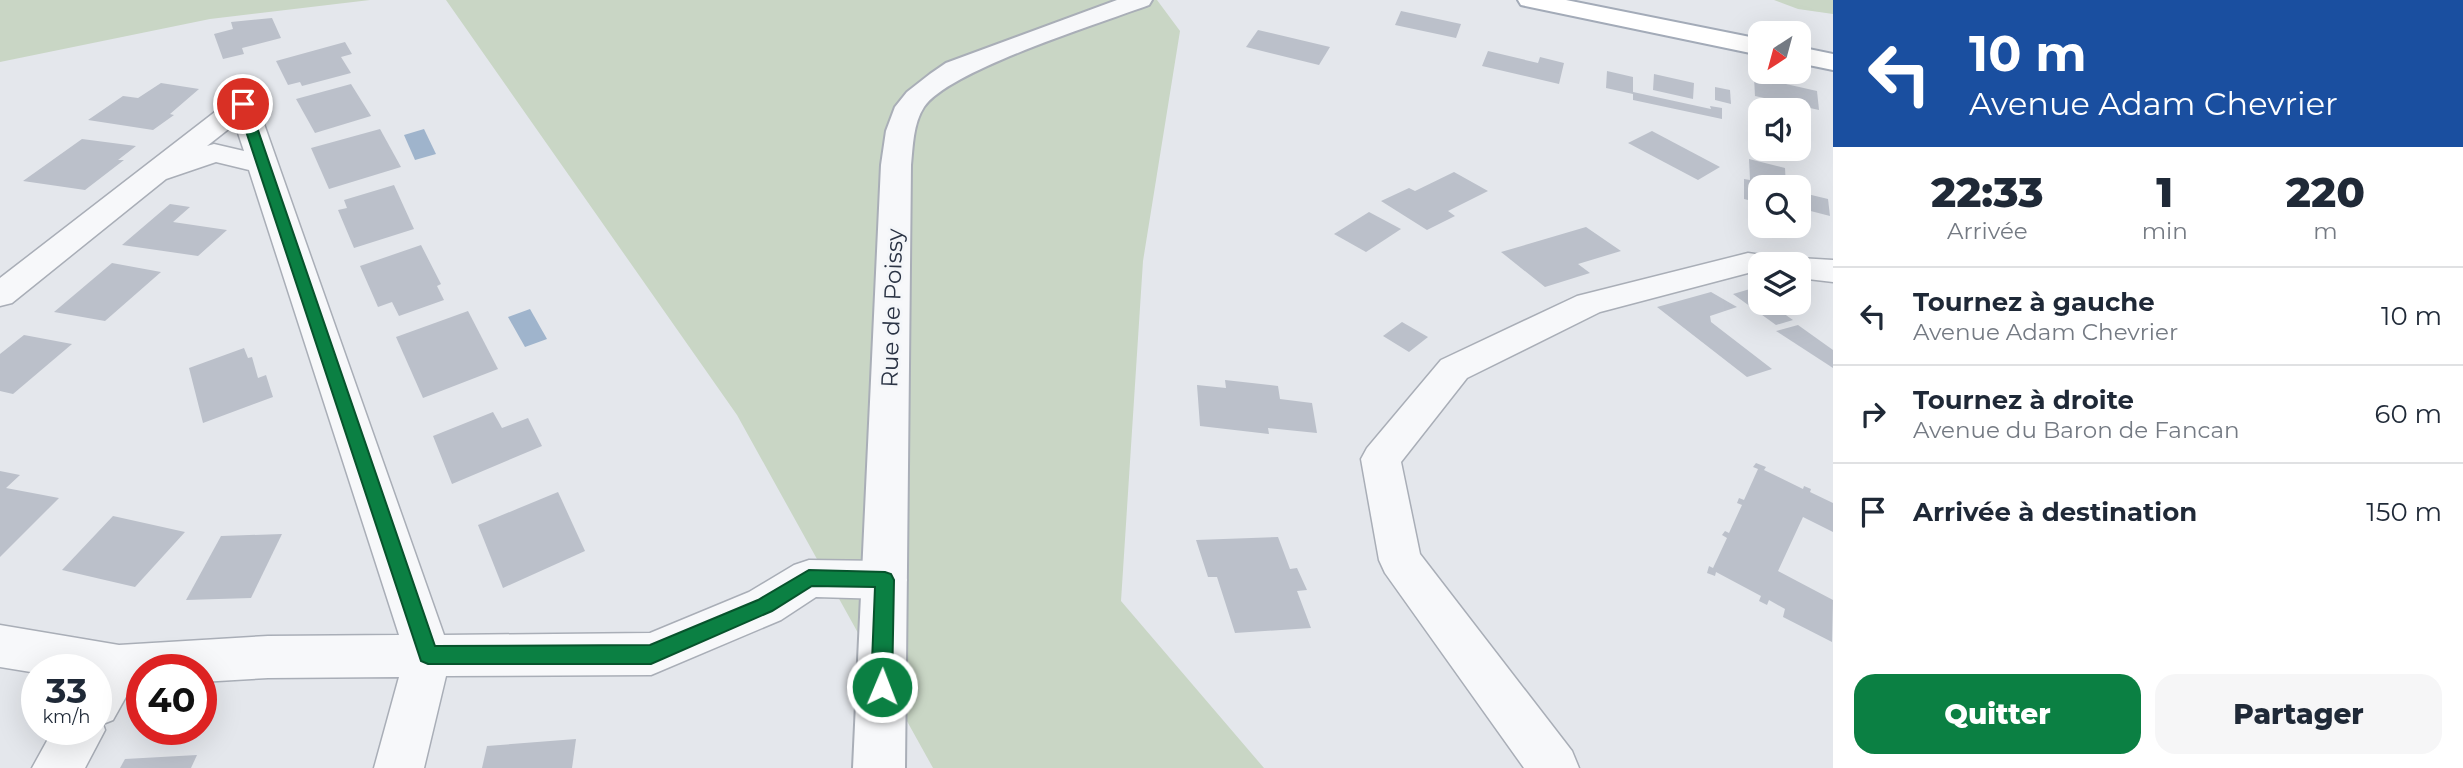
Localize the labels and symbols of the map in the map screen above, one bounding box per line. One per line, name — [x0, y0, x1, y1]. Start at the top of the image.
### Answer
north arrow — [1748, 21, 1811, 84]
pin — [213, 74, 273, 134]
street label: Rue de Poissy — [875, 227, 909, 388]
position arrow — [845, 650, 919, 724]
speed limit sign: 40 — [126, 654, 217, 745]

